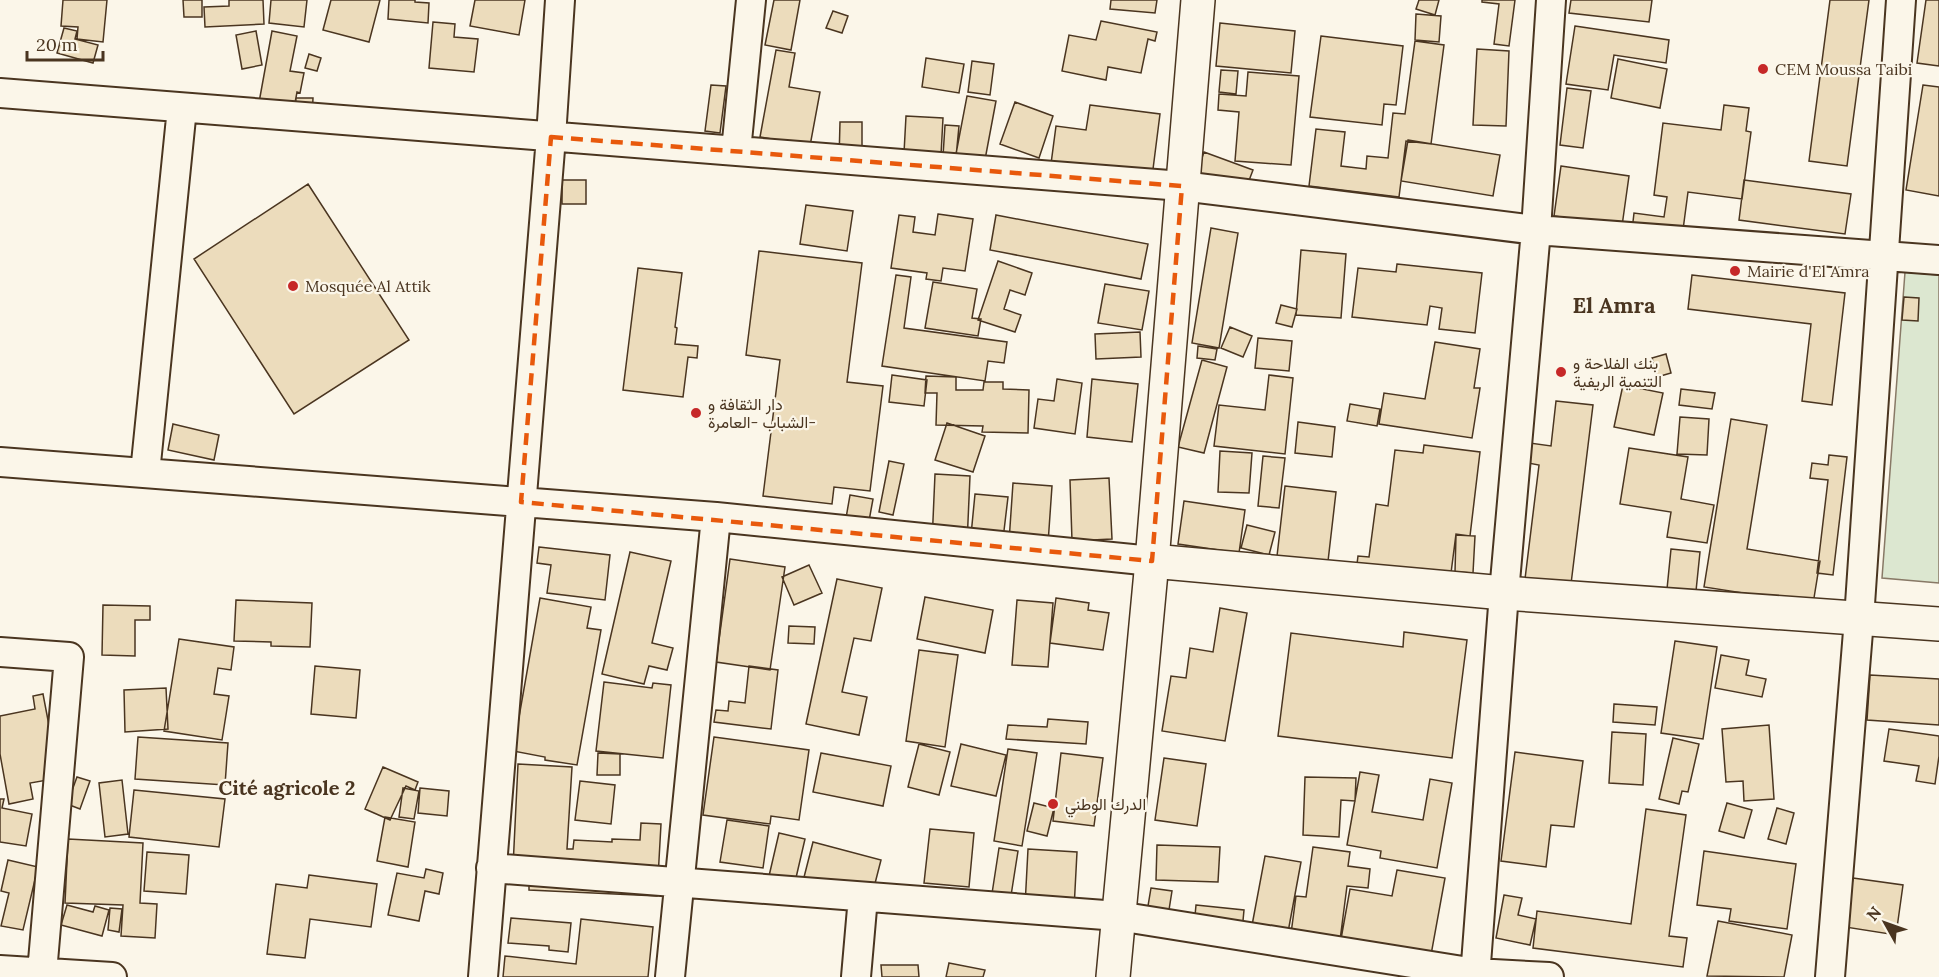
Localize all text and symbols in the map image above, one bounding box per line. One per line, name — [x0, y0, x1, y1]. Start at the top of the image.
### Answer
scale bar — [27, 24, 104, 62]
text: 20 m — [36, 33, 78, 56]
place label: CEM Moussa Taibi — [1775, 59, 1912, 79]
marker: CEM Moussa Taibi — [1756, 62, 1770, 76]
place label: Mairie d'El Amra — [1747, 261, 1870, 281]
marker: Mairie d'El Amra — [1728, 264, 1742, 278]
place label: Mosquée Al Attik — [305, 276, 431, 296]
marker: Mosquée Al Attik — [286, 279, 300, 293]
district label: El Amra — [1572, 291, 1656, 319]
place label: بنك الفلاحة و التنمية الريفية — [1573, 353, 1662, 392]
marker: بنك الفلاحة و التنمية الريفية — [1554, 365, 1568, 379]
place label: دار الثقافة و الشباب -العامرة- — [708, 394, 816, 433]
marker: دار الثقافة و الشباب -العامرة- — [689, 406, 703, 420]
district label: Cité agricole 2 — [219, 775, 355, 800]
place label: الدرك الوطني — [1065, 794, 1146, 818]
marker: الدرك الوطني — [1046, 797, 1060, 811]
north arrow — [1855, 893, 1915, 953]
text: N — [1862, 902, 1885, 925]

